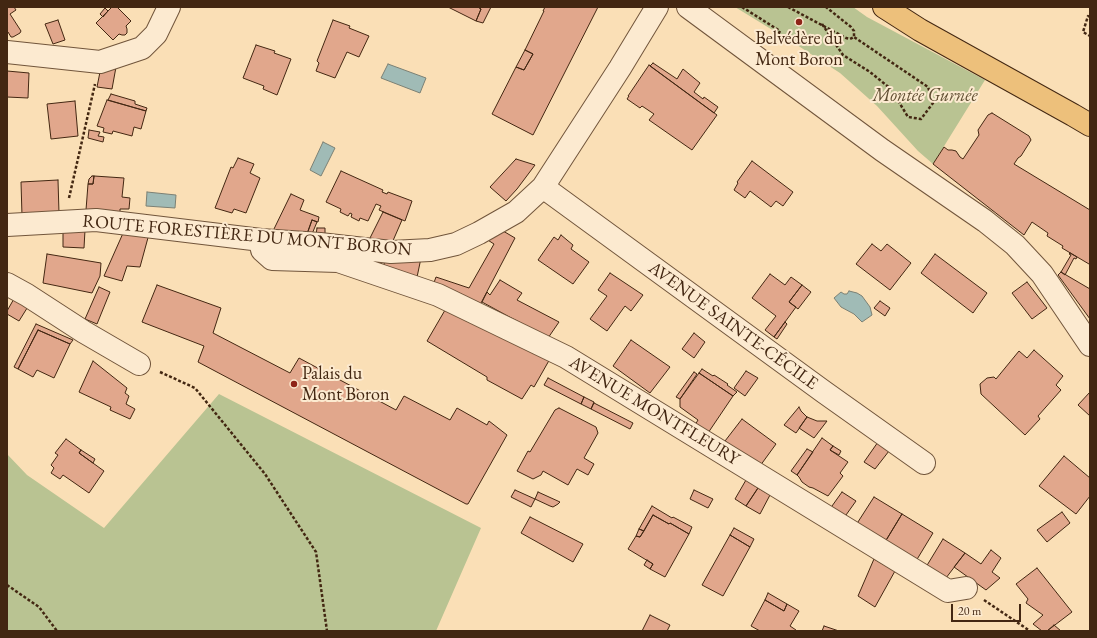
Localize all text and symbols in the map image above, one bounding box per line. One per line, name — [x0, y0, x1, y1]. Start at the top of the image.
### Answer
marker: Belvédère du Mont Boron — [794, 17, 804, 27]
place label: Belvédère du Mont Boron — [755, 28, 843, 70]
park label: Montée Gurnée — [872, 85, 978, 107]
street label: ROUTE FORESTIÈRE DU MONT BORON — [82, 211, 412, 261]
street label: AVENUE SAINTE-CÉCILE — [644, 257, 822, 395]
street label: AVENUE MONTFLEURY — [565, 352, 743, 470]
place label: Palais du Mont Boron — [302, 363, 389, 406]
marker: Palais du Mont Boron — [289, 379, 299, 389]
scale bar — [953, 596, 1023, 622]
text: 20 m — [958, 603, 981, 619]

